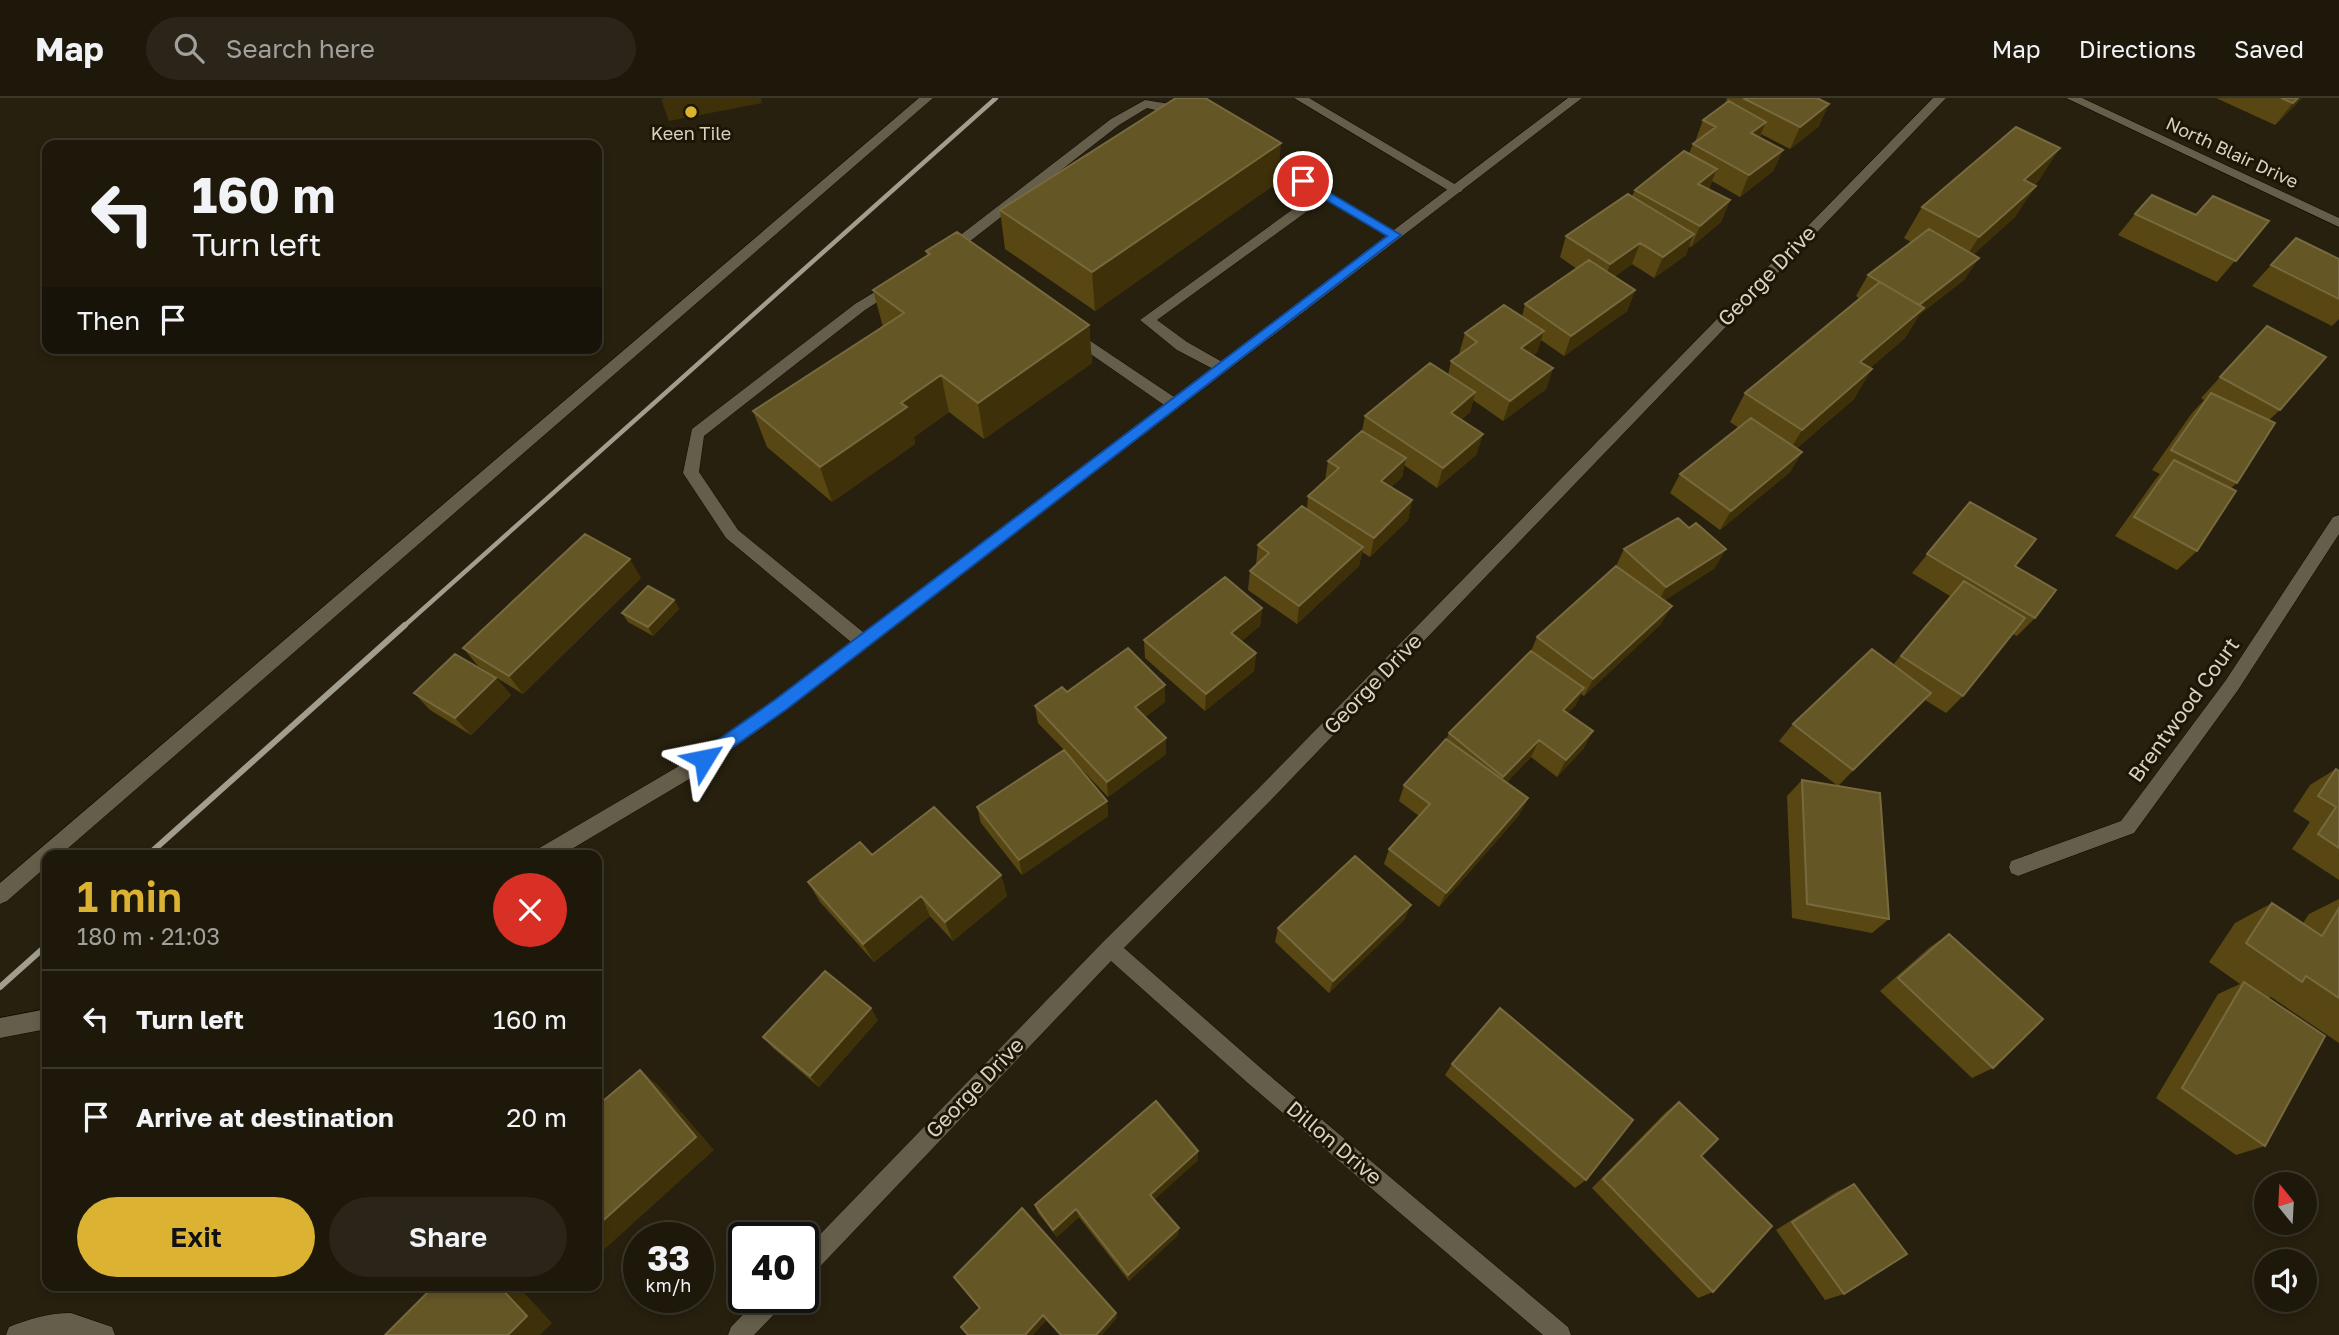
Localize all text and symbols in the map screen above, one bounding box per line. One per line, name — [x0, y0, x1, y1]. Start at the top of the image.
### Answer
search box — [146, 17, 636, 80]
text: Map — [35, 29, 104, 68]
icon: search — [170, 29, 208, 67]
text: Search here — [226, 33, 375, 64]
text: Map — [1992, 34, 2041, 63]
text: Directions — [2079, 34, 2196, 63]
text: Saved — [2234, 34, 2304, 63]
marker: Keen Tile — [683, 104, 699, 120]
street label: North Blair Drive — [2163, 112, 2302, 192]
place label: Keen Tile — [651, 122, 731, 144]
pin — [1273, 151, 1333, 211]
icon: arrive — [1284, 162, 1322, 200]
text: 160 m — [192, 165, 335, 224]
icon: left — [77, 168, 168, 259]
street label: George Drive — [1712, 220, 1821, 331]
text: Turn left — [192, 225, 321, 263]
icon: arrive — [154, 301, 192, 339]
text: Then — [77, 305, 140, 336]
street label: George Drive — [1318, 628, 1427, 739]
street label: Brentwood Court — [2122, 632, 2244, 787]
position arrow — [667, 722, 741, 796]
text: 1 min — [77, 871, 182, 921]
button: close — [493, 873, 567, 947]
text: 180 m · 21:03 — [77, 922, 220, 950]
icon: left — [77, 1000, 115, 1038]
text: Turn left — [136, 1004, 244, 1035]
text: 160 m — [493, 1004, 567, 1035]
street label: George Drive — [920, 1032, 1029, 1143]
street label: Dillon Drive — [1282, 1095, 1388, 1190]
icon: arrive — [77, 1098, 115, 1136]
text: Arrive at destination — [136, 1102, 394, 1133]
text: 20 m — [506, 1102, 567, 1133]
north arrow — [2254, 1172, 2317, 1236]
map controls — [2254, 1172, 2317, 1312]
button: Exit — [77, 1197, 315, 1277]
button: Share — [329, 1197, 567, 1277]
speed limit sign: 40 — [728, 1222, 819, 1313]
text: 33 — [647, 1237, 690, 1279]
button: sound — [2254, 1249, 2317, 1312]
text: km/h — [646, 1274, 691, 1296]

